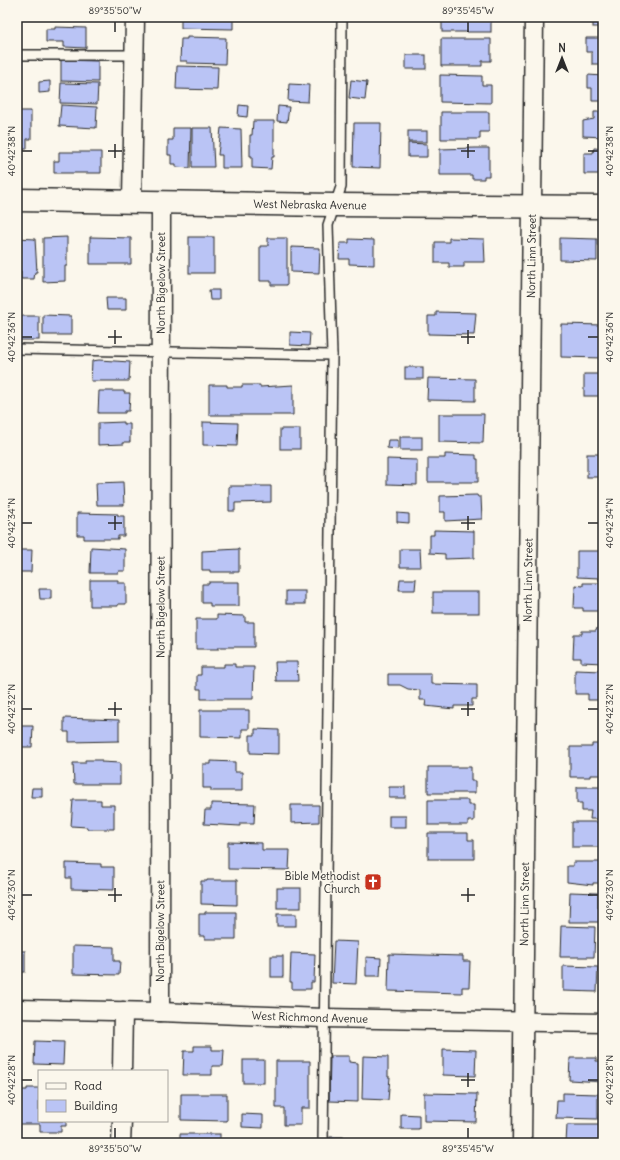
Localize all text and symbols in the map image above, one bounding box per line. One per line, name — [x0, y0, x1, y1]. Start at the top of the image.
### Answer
text: 89°35'50"W — [88, 4, 142, 17]
text: 89°35'45"W — [442, 4, 494, 17]
north arrow — [542, 38, 582, 78]
text: N — [558, 41, 566, 55]
text: 40°42'38"N — [5, 126, 18, 176]
text: 40°42'38"N — [603, 126, 616, 176]
street label: West Nebraska Avenue — [253, 197, 367, 212]
street label: North Linn Street — [524, 214, 539, 298]
street label: North Bigelow Street — [154, 232, 168, 334]
text: 40°42'36"N — [5, 312, 18, 362]
text: 40°42'36"N — [603, 312, 616, 362]
text: 40°42'34"N — [5, 498, 18, 548]
text: 40°42'34"N — [603, 498, 616, 548]
street label: North Linn Street — [521, 538, 535, 622]
street label: North Bigelow Street — [153, 556, 168, 658]
text: 40°42'32"N — [5, 684, 18, 734]
text: 40°42'32"N — [603, 684, 616, 734]
street label: North Linn Street — [517, 862, 532, 946]
text: 40°42'30"N — [5, 869, 18, 921]
place label: Bible Methodist Church — [285, 869, 360, 896]
text: 40°42'30"N — [603, 869, 616, 921]
church icon: Bible Methodist Church — [363, 872, 383, 892]
street label: North Bigelow Street — [153, 880, 167, 982]
street label: West Richmond Avenue — [251, 1008, 368, 1026]
text: 40°42'28"N — [5, 1055, 18, 1105]
text: 40°42'28"N — [603, 1055, 616, 1105]
legend — [38, 1070, 168, 1122]
text: Road — [74, 1078, 102, 1093]
text: Building — [74, 1098, 118, 1113]
text: 89°35'50"W — [88, 1142, 142, 1155]
text: 89°35'45"W — [442, 1142, 494, 1155]

